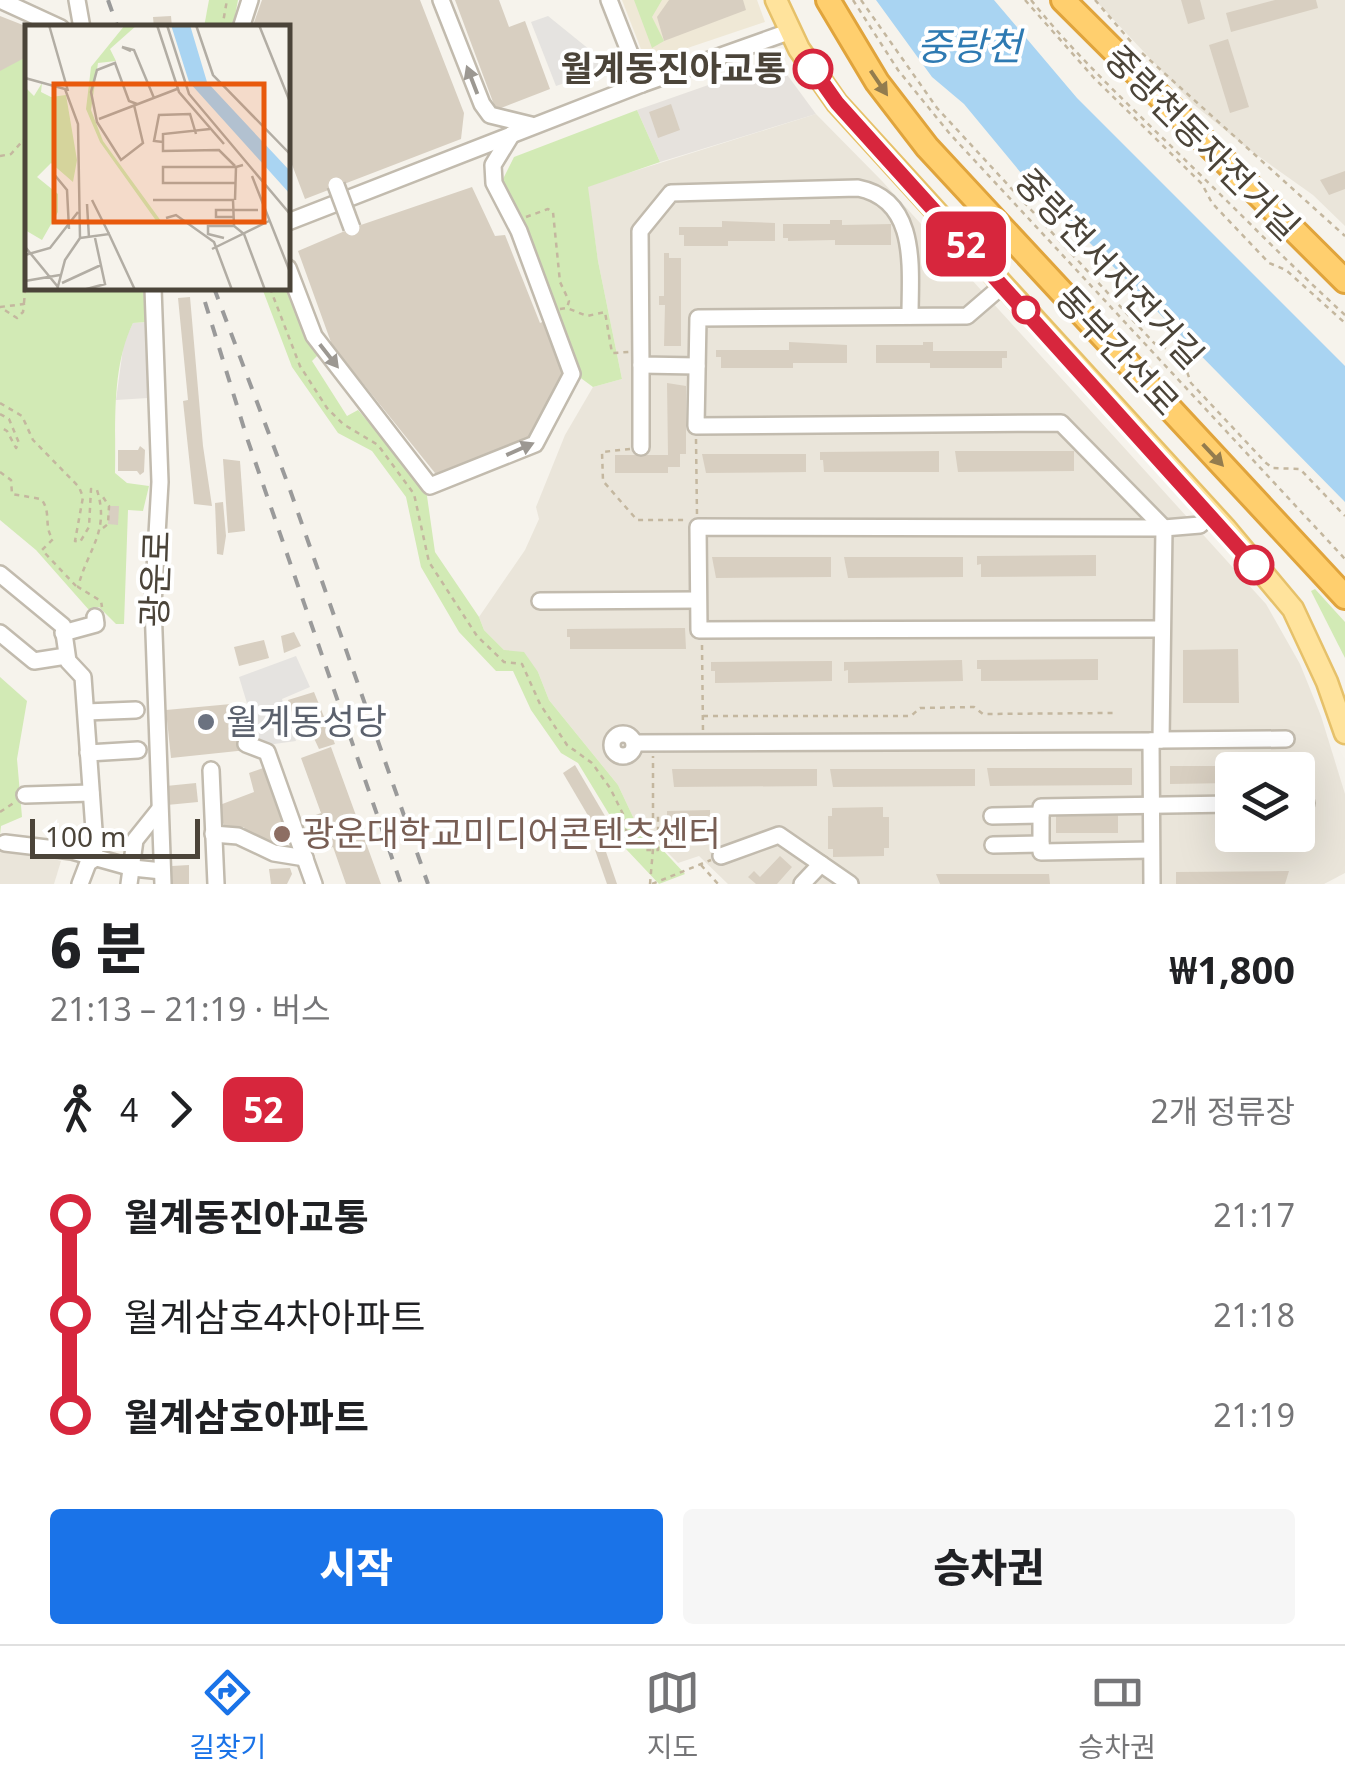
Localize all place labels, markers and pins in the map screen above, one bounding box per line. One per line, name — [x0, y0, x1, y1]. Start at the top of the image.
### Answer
place label: 월계동진아교통 — [561, 44, 786, 91]
marker: 월계동진아교통 — [794, 50, 832, 88]
unlabelled marker — [1013, 297, 1039, 323]
unlabelled marker — [1235, 546, 1273, 584]
place label: 월계동성당 — [226, 697, 387, 744]
marker: 월계동성당 — [195, 711, 217, 733]
place label: 광운대학교미디어콘텐츠센터 — [302, 809, 721, 856]
marker: 광운대학교미디어콘텐츠센터 — [271, 823, 293, 845]

